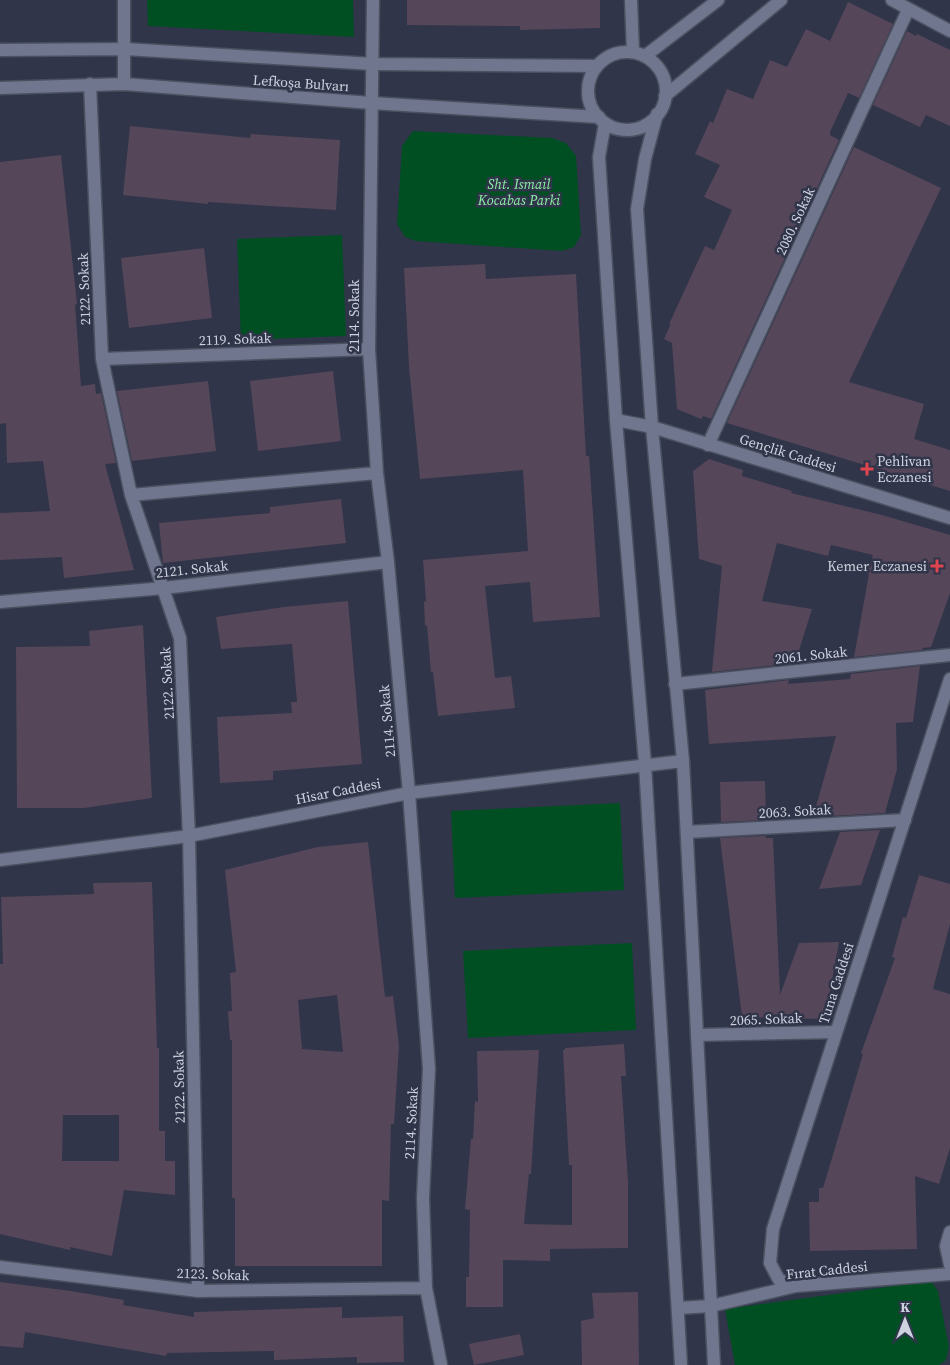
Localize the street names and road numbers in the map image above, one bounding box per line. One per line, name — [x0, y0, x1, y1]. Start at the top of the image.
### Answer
street label: Lefkoşa Bulvarı — [252, 70, 350, 96]
street label: 2080. Sokak — [771, 184, 820, 258]
street label: 2122. Sokak — [73, 252, 95, 326]
street label: 2114. Sokak — [344, 279, 364, 352]
street label: 2119. Sokak — [198, 328, 272, 350]
street label: Gençlik Caddesi — [737, 429, 839, 477]
street label: 2121. Sokak — [155, 555, 229, 583]
street label: 2061. Sokak — [774, 641, 848, 669]
street label: 2122. Sokak — [155, 646, 179, 720]
street label: 2114. Sokak — [374, 684, 400, 758]
street label: Hisar Caddesi — [294, 773, 382, 809]
street label: 2063. Sokak — [758, 799, 832, 823]
street label: Tuna Caddesi — [813, 940, 859, 1026]
street label: 2065. Sokak — [729, 1008, 803, 1030]
street label: 2122. Sokak — [168, 1050, 190, 1123]
street label: 2114. Sokak — [399, 1086, 423, 1160]
street label: Fırat Caddesi — [785, 1256, 869, 1284]
street label: 2123. Sokak — [176, 1263, 250, 1285]

